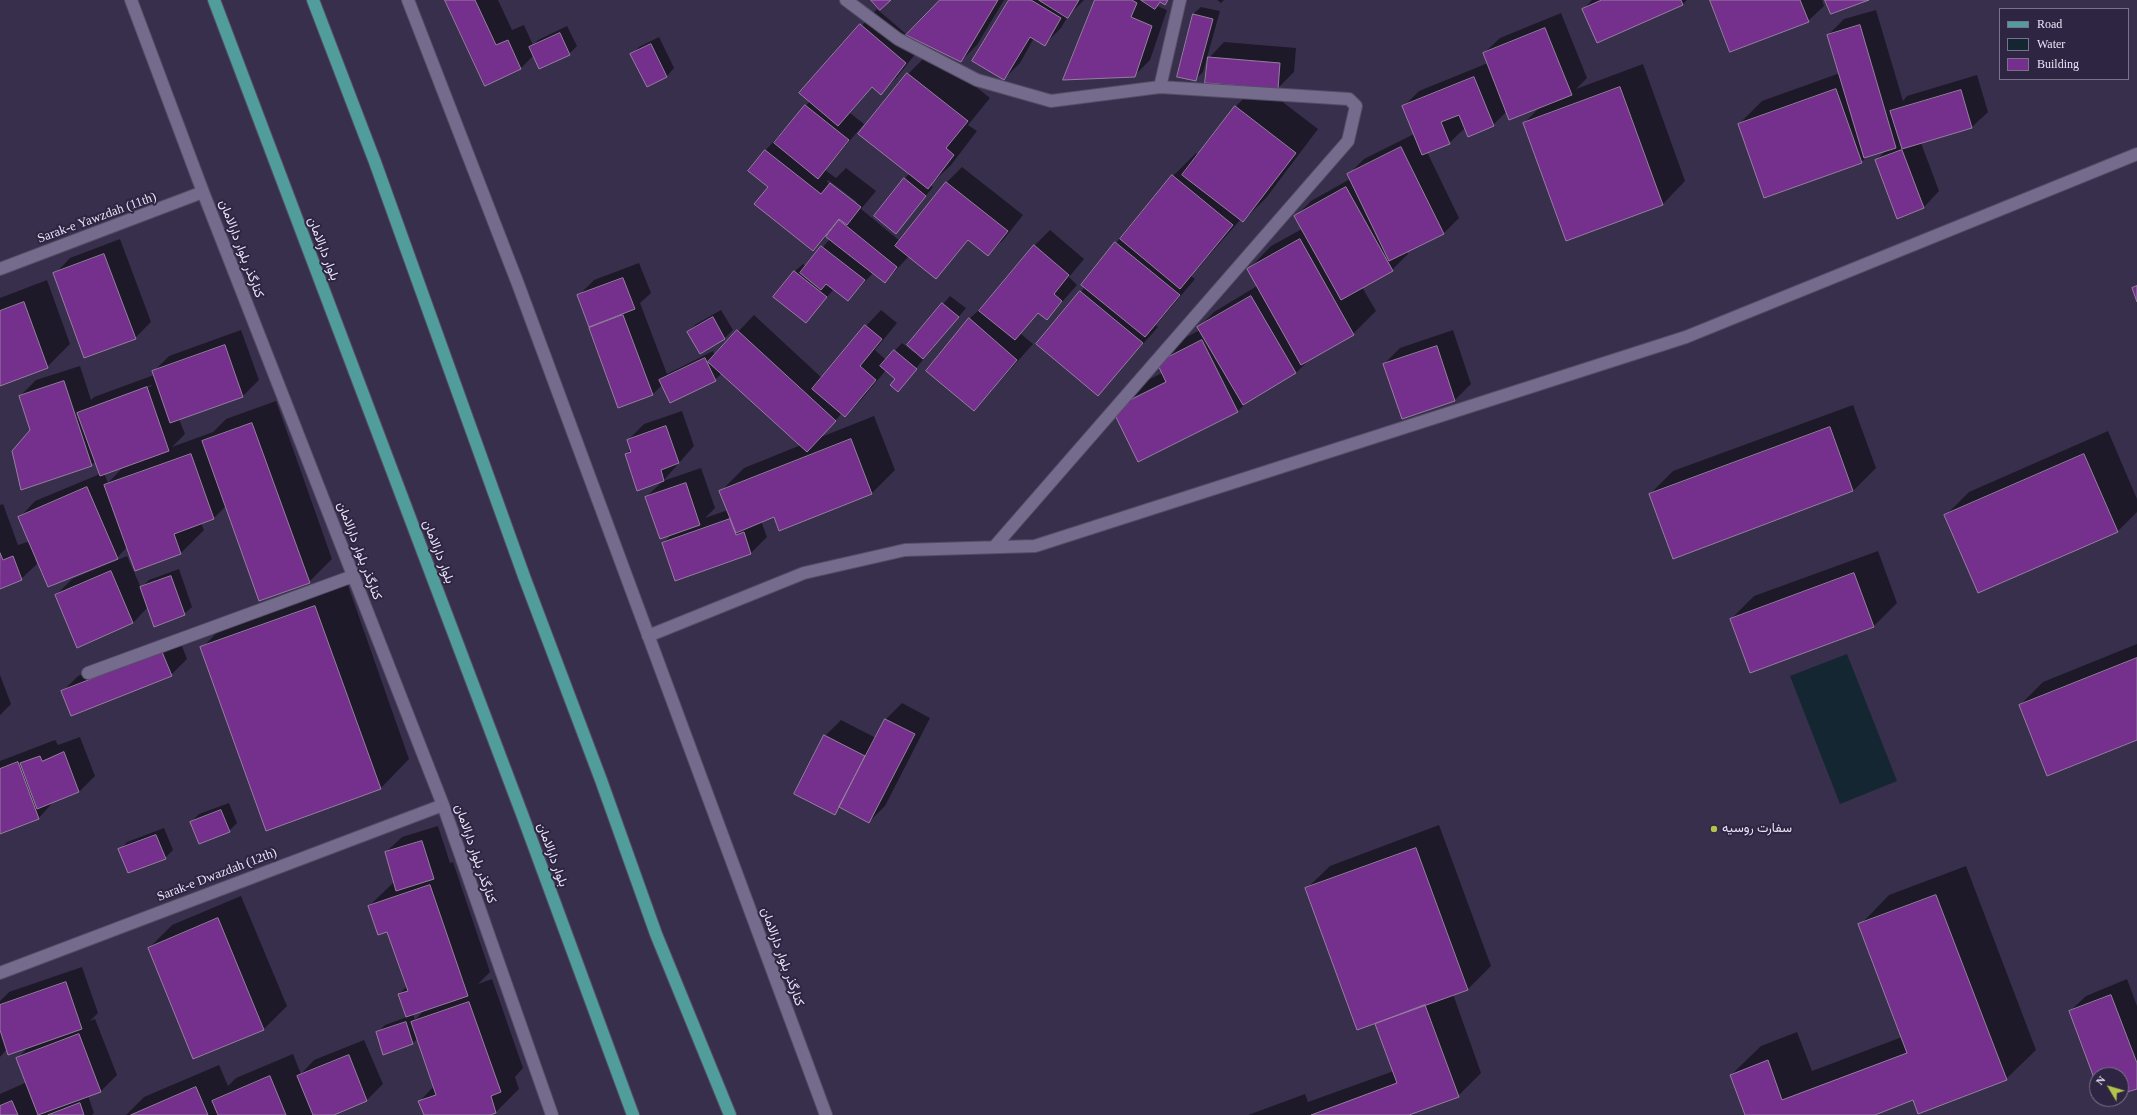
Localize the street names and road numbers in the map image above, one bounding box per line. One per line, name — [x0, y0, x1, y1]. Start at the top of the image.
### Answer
street label: Sarak-e Yawzdah (11th) — [35, 189, 159, 247]
street label: کنارگذر بلوار دارالامان — [215, 198, 267, 300]
street label: بلوار دارالامان — [304, 215, 342, 283]
street label: کنارگذر بلوار دارالامان — [333, 500, 385, 602]
street label: بلوار دارالامان — [419, 518, 457, 586]
street label: کنارگذر بلوار دارالامان — [451, 802, 499, 906]
street label: بلوار دارالامان — [533, 821, 571, 889]
street label: Sarak-e Dwazdah (12th) — [155, 845, 279, 905]
street label: کنارگذر بلوار دارالامان — [757, 905, 807, 1009]

